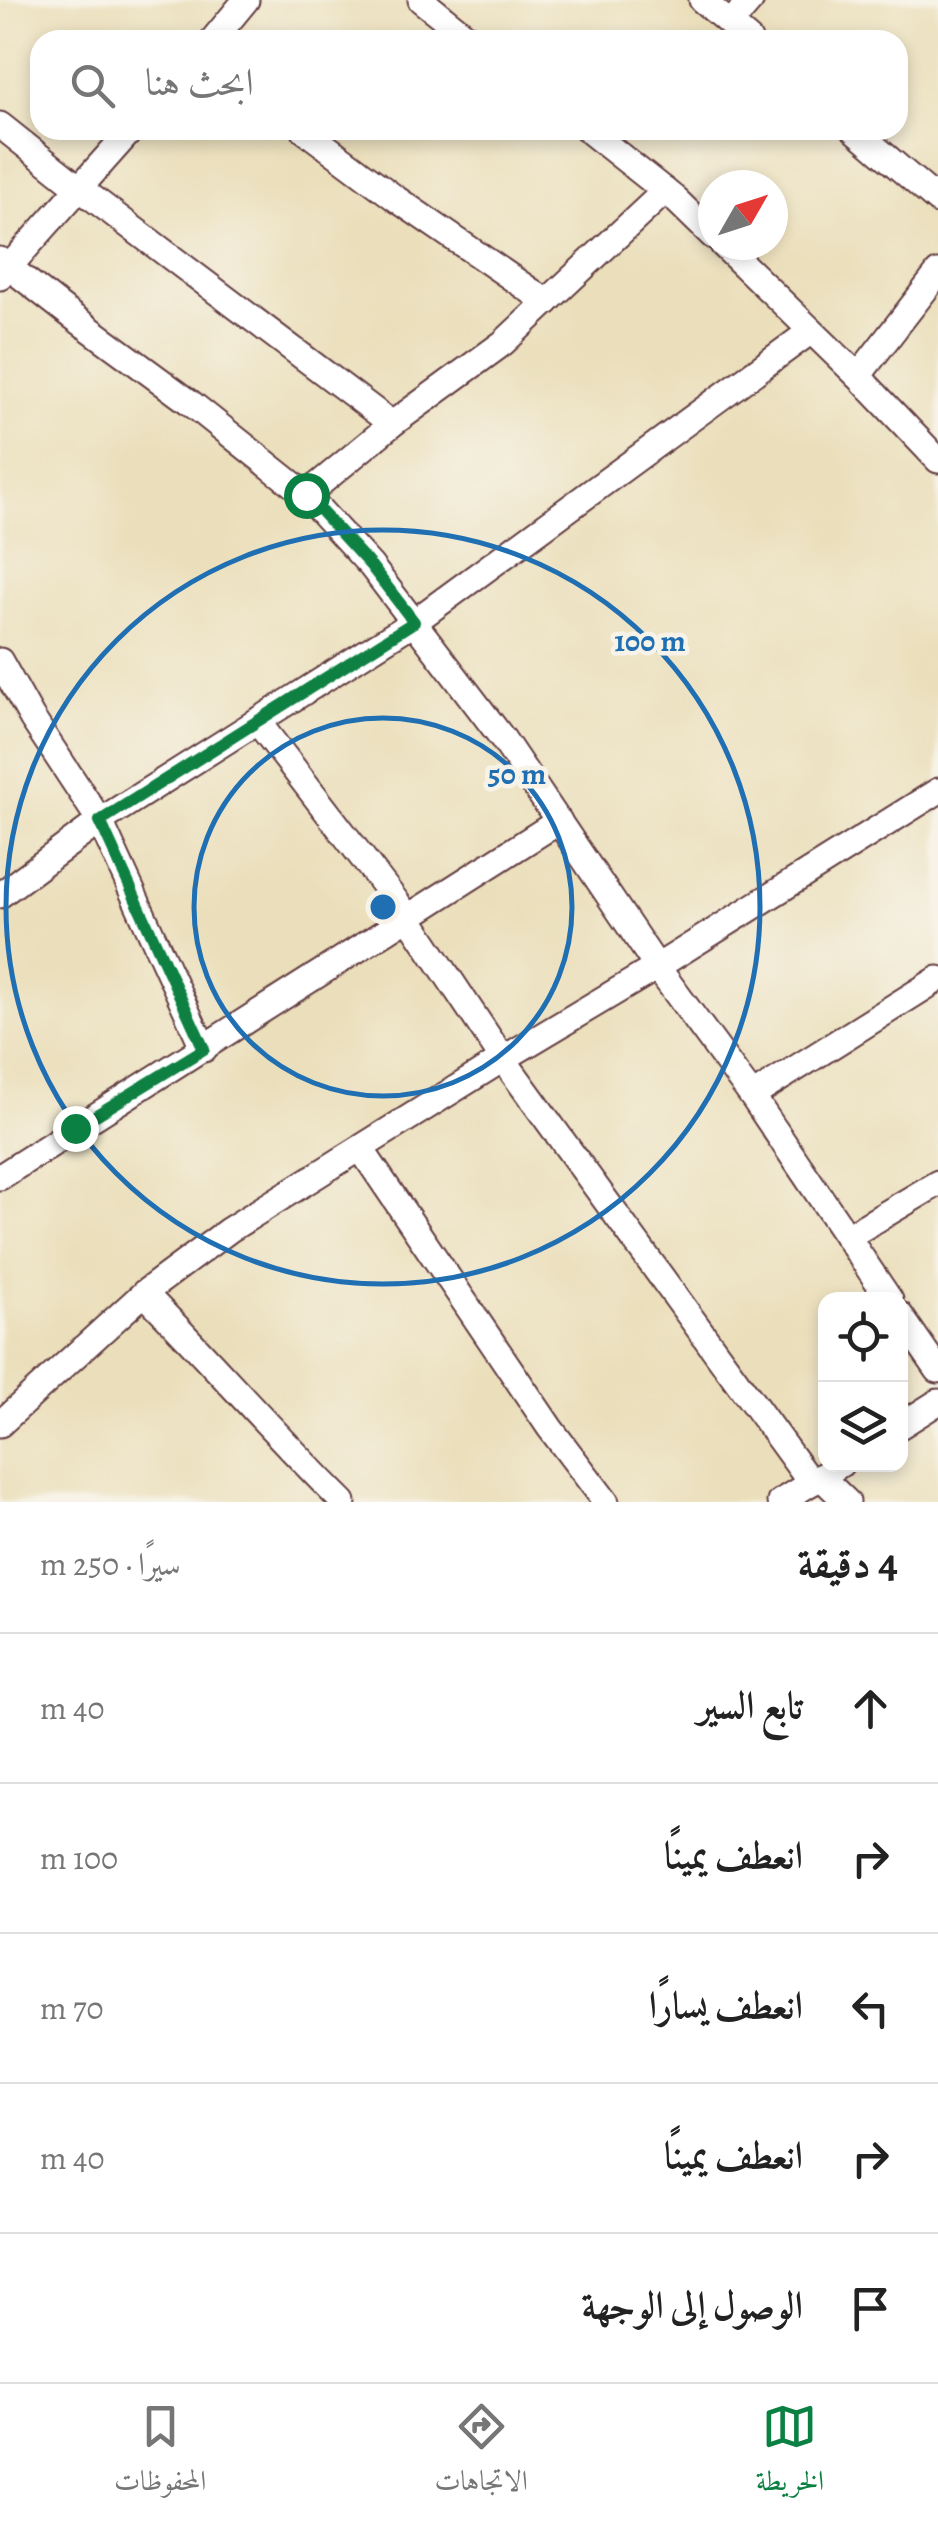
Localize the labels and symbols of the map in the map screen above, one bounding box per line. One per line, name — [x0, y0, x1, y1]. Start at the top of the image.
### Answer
north arrow — [698, 170, 788, 260]
route start — [284, 473, 330, 519]
text: 100 m — [614, 621, 686, 661]
text: 50 m — [488, 754, 546, 794]
centre of rings — [365, 889, 401, 925]
route end — [53, 1106, 99, 1152]

